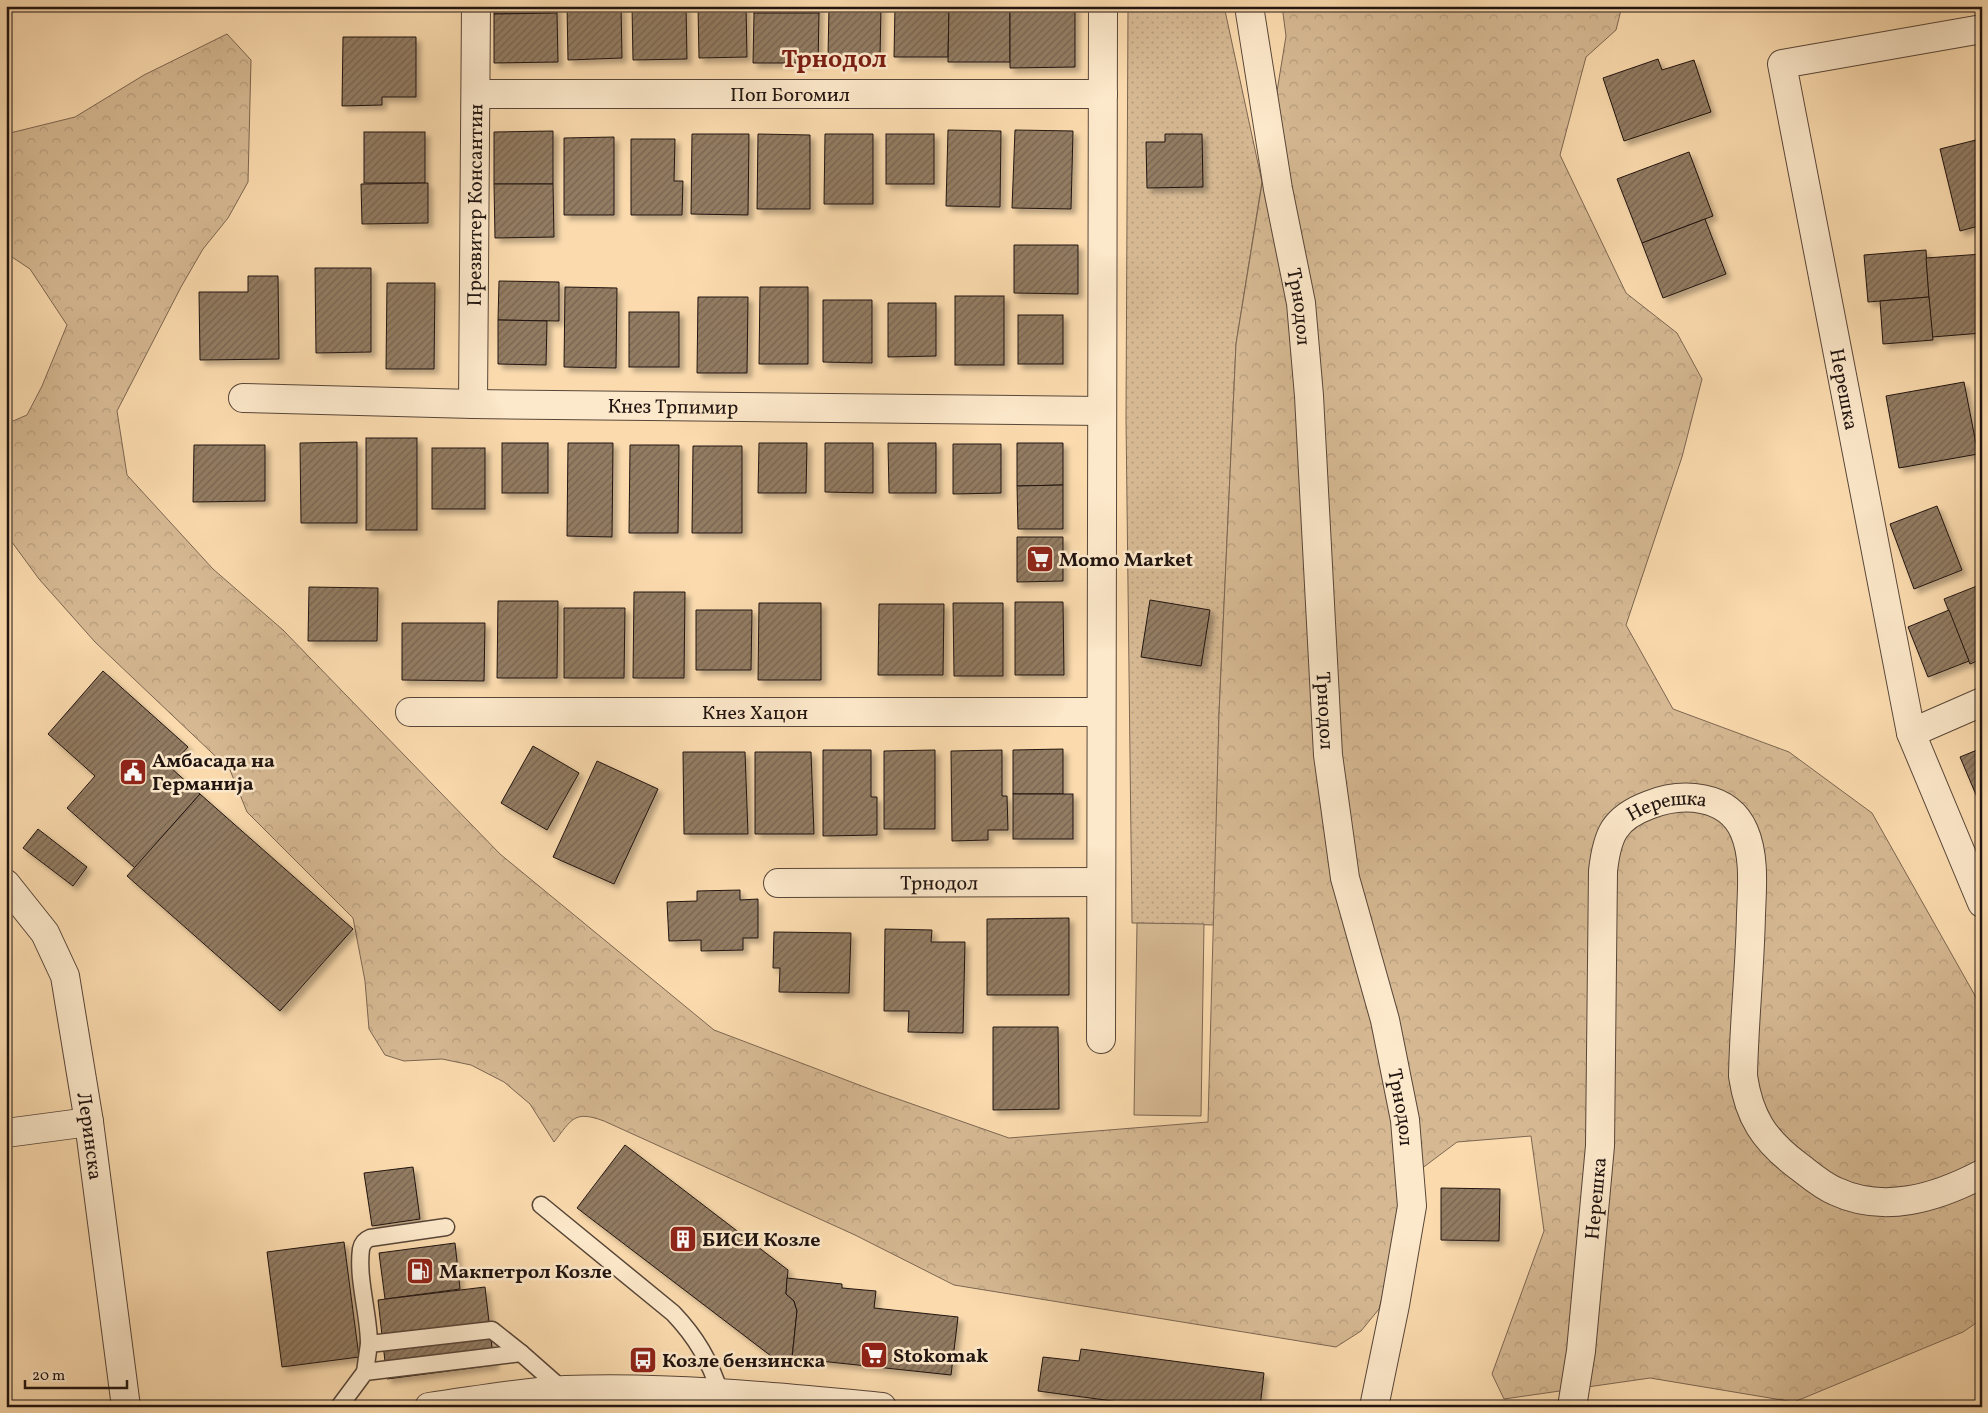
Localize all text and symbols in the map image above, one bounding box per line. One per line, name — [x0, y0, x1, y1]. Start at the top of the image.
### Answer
district label: Трнодол — [781, 43, 887, 78]
street label: Поп Богомил — [730, 82, 850, 110]
street label: Презвитер Консантин — [462, 104, 491, 306]
street label: Трнодол — [1278, 266, 1317, 347]
street label: Нерешка — [1821, 346, 1864, 433]
street label: Кнез Трпимир — [607, 393, 738, 423]
supermarket icon: Momo Market — [1025, 544, 1055, 574]
place label: Momo Market — [1059, 547, 1194, 575]
street label: Трнодол — [1308, 671, 1340, 751]
street label: Кнез Хацон — [702, 700, 808, 728]
place label: Амбасада на Германија — [152, 748, 275, 799]
public building icon: Амбасада на Германија — [118, 757, 148, 787]
street label: Нерешка — [1622, 785, 1709, 829]
street label: Трнодол — [900, 870, 978, 899]
street label: Трнодол — [1379, 1067, 1419, 1147]
street label: Леринска — [68, 1090, 108, 1182]
street label: Нерешка — [1579, 1156, 1615, 1241]
building icon: БИСИ Козле — [668, 1224, 698, 1254]
place label: БИСИ Козле — [702, 1227, 820, 1255]
fuel station icon: Макпетрол Козле — [405, 1256, 435, 1286]
place label: Макпетрол Козле — [439, 1259, 612, 1287]
supermarket icon: Stokomak — [859, 1340, 889, 1370]
place label: Stokomak — [893, 1343, 988, 1371]
bus stop icon: Козле бензинска — [628, 1345, 658, 1375]
place label: Козле бензинска — [662, 1348, 825, 1376]
scale bar — [25, 1358, 128, 1390]
text: 20 m — [32, 1366, 65, 1387]

